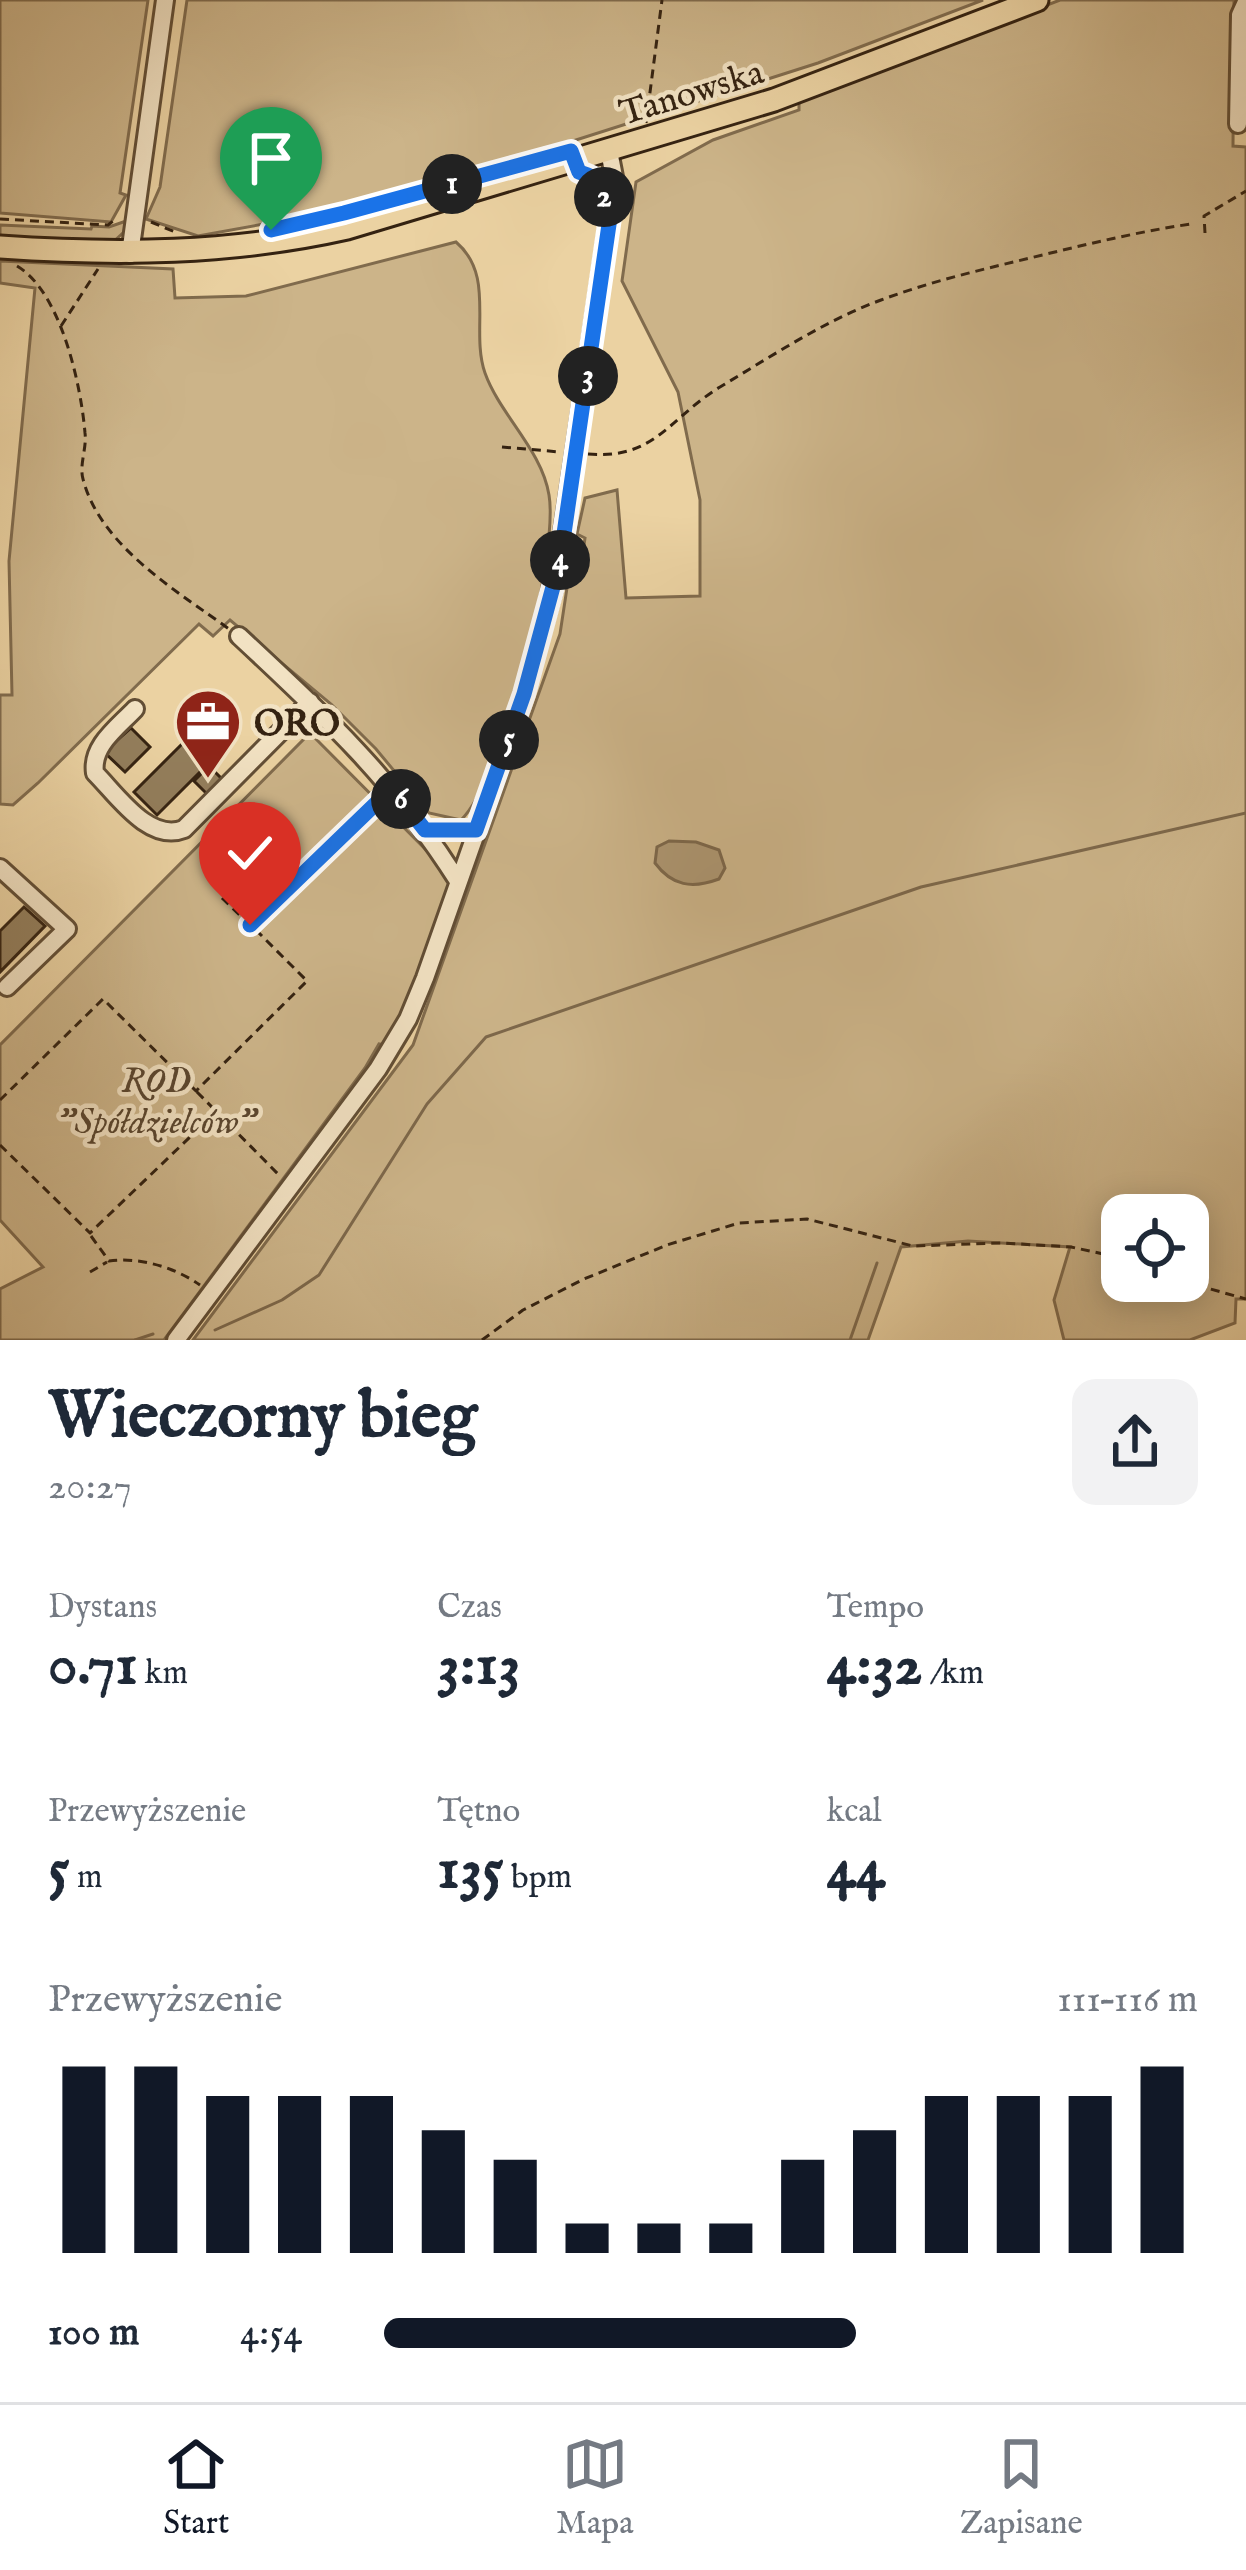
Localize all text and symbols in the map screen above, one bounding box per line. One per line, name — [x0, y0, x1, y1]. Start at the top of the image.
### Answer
street label: Tanowska — [614, 50, 770, 138]
pin — [220, 107, 322, 230]
icon: arrive — [238, 125, 304, 191]
pin: 1 — [422, 154, 482, 214]
text: 1 — [446, 163, 458, 205]
pin: 2 — [574, 167, 634, 227]
text: 2 — [596, 176, 612, 218]
pin: 3 — [558, 346, 618, 406]
text: 3 — [582, 355, 594, 397]
pin: 4 — [530, 530, 590, 590]
text: 4 — [552, 539, 568, 581]
office icon: ORO — [173, 687, 243, 781]
place label: ORO — [254, 702, 340, 748]
pin: 5 — [479, 710, 539, 770]
text: 5 — [503, 719, 515, 761]
pin: 6 — [371, 769, 431, 829]
text: 6 — [394, 778, 408, 820]
pin — [199, 802, 301, 925]
icon: check — [217, 820, 283, 886]
park label: ROD "Spółdzielców" — [57, 1059, 259, 1146]
map controls — [1101, 1194, 1209, 1302]
button: locate — [1101, 1194, 1209, 1302]
text: Wieczorny bieg — [48, 1376, 477, 1460]
button: share — [1072, 1379, 1198, 1505]
text: 20:27 — [48, 1463, 132, 1512]
text: Dystans — [48, 1587, 157, 1629]
text: Czas — [437, 1587, 502, 1629]
text: Tempo — [827, 1587, 924, 1629]
text: 0.71 — [48, 1629, 138, 1705]
text: 3:13 — [437, 1629, 520, 1705]
text: 4:32 — [827, 1629, 922, 1705]
text: km — [138, 1653, 188, 1695]
text: /km — [922, 1653, 984, 1695]
text: Przewyższenie — [48, 1791, 246, 1833]
text: Tętno — [437, 1791, 520, 1833]
text: kcal — [827, 1791, 882, 1833]
text: 5 — [48, 1833, 70, 1909]
text: 135 — [437, 1833, 504, 1909]
text: 44 — [827, 1833, 885, 1909]
text: m — [70, 1857, 102, 1899]
text: bpm — [504, 1857, 572, 1899]
text: Przewyższenie — [48, 1976, 282, 2025]
text: 111–116 m — [1057, 1976, 1198, 2025]
text: 100 m — [48, 2309, 139, 2358]
text: 4:54 — [240, 2309, 302, 2358]
tab: Start — [163, 2431, 229, 2545]
tab: Mapa — [556, 2431, 633, 2545]
tab: Zapisane — [960, 2431, 1083, 2545]

